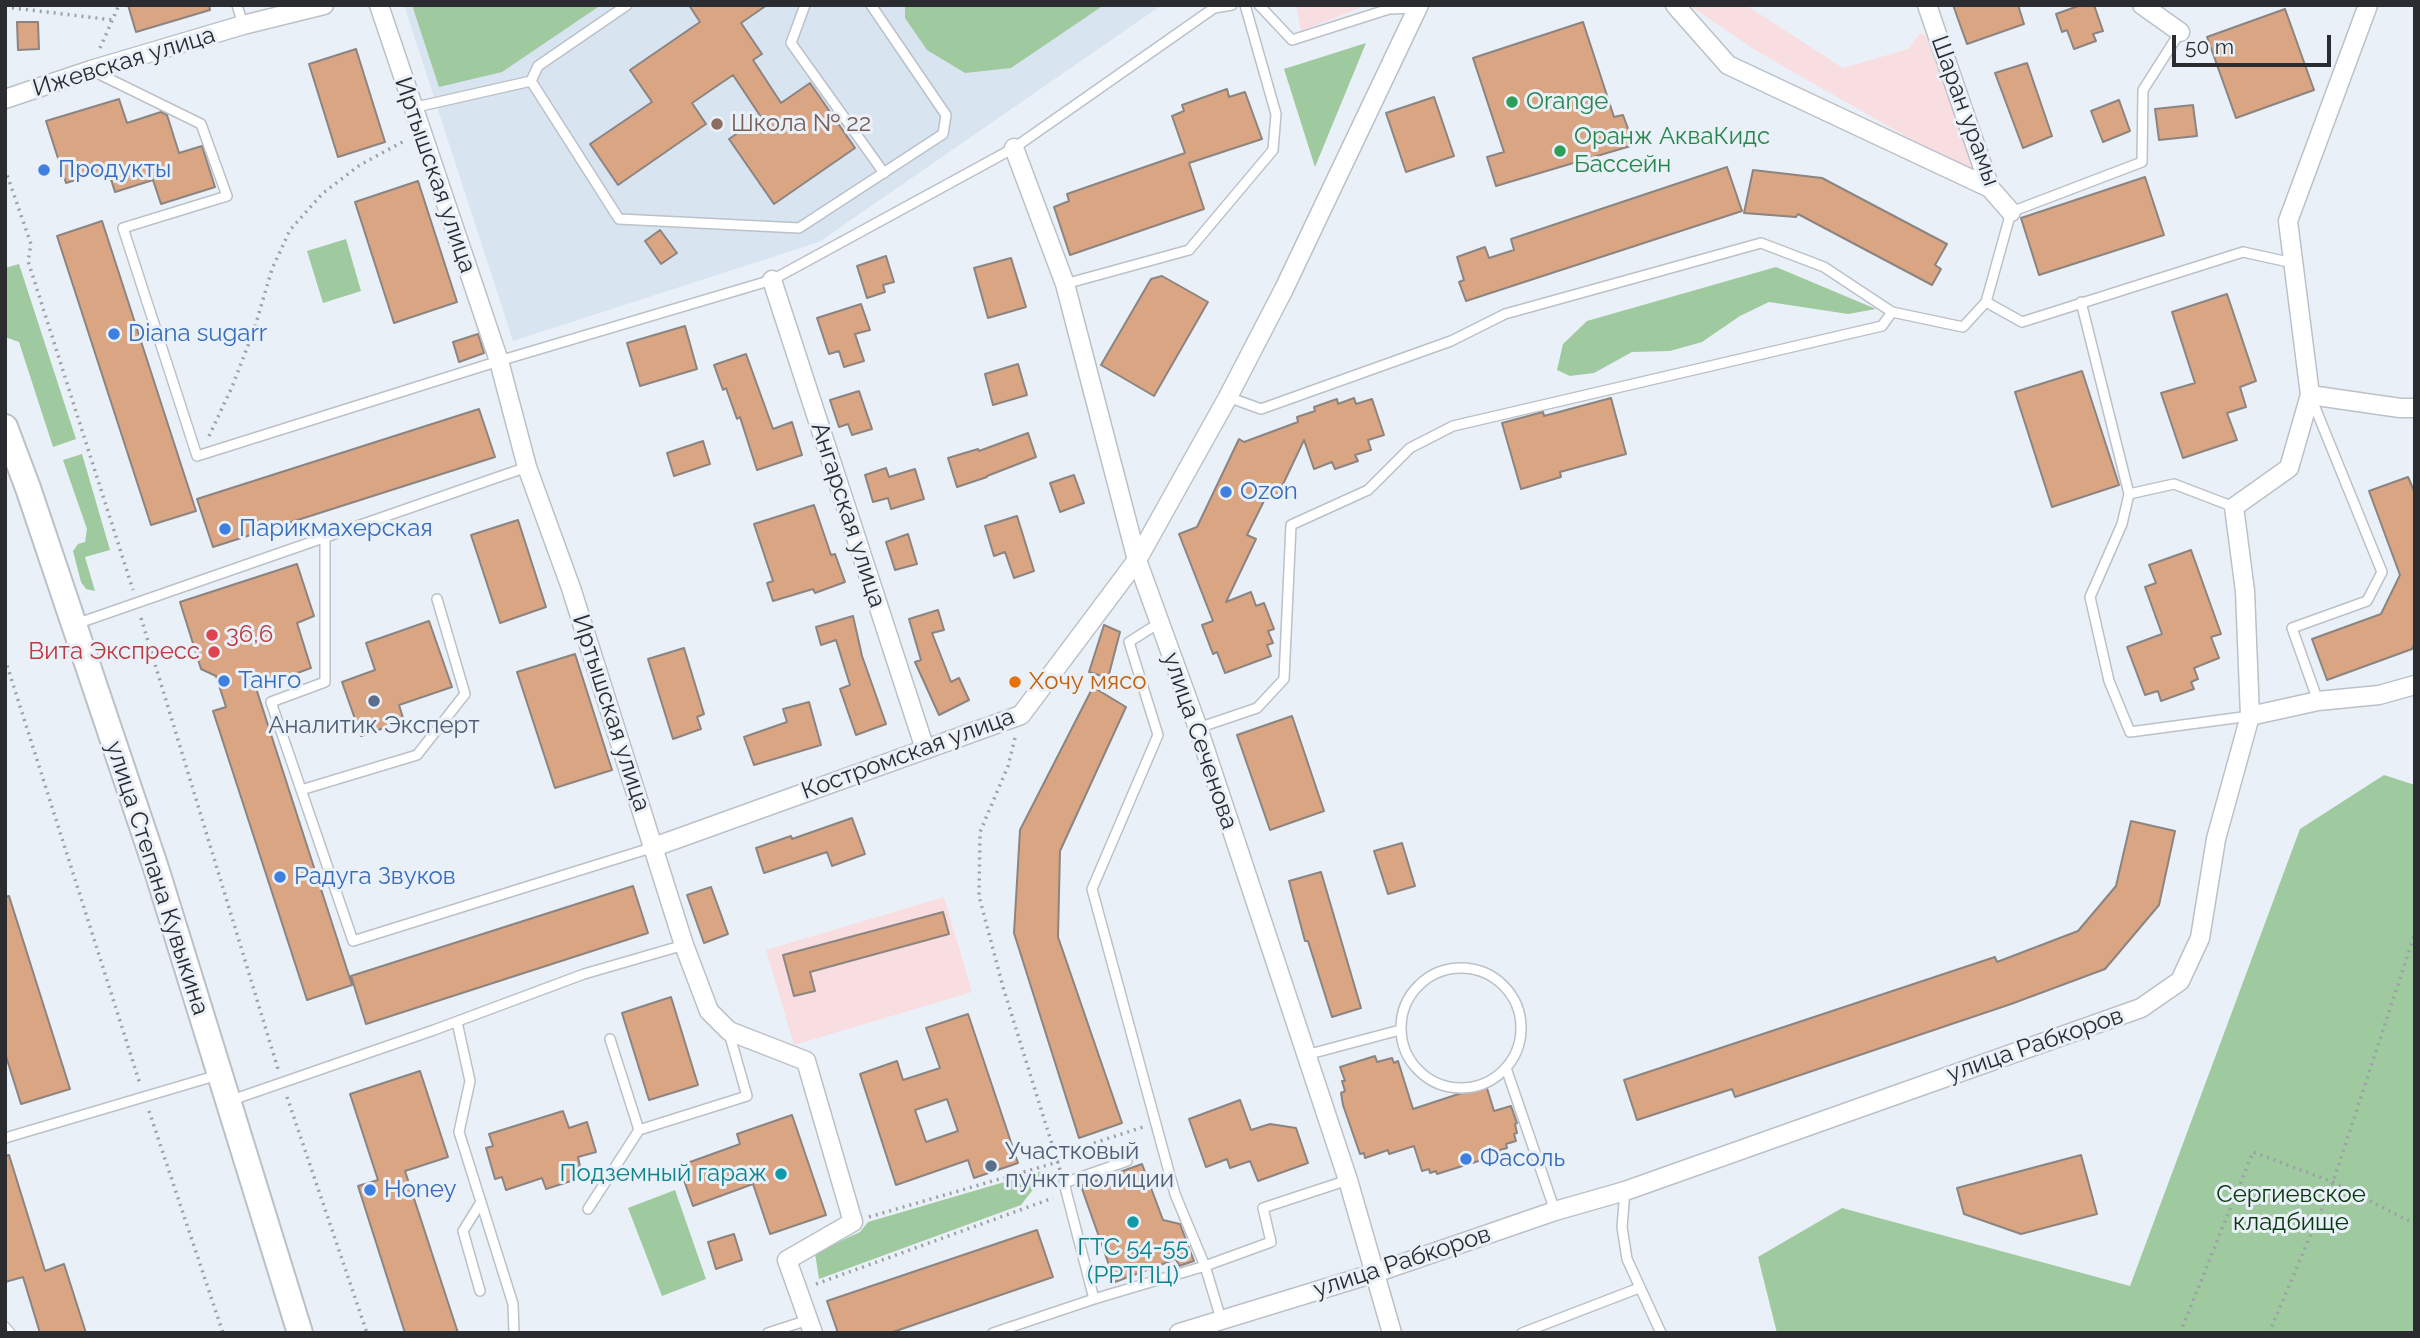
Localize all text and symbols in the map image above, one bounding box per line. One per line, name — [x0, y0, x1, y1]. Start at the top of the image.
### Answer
street label: Ижевская улица — [29, 21, 219, 103]
scale bar — [2175, 21, 2334, 65]
street label: Шаран урамы — [1924, 32, 2006, 190]
text: 50 m — [2185, 34, 2234, 59]
street label: Иртышская улица — [388, 73, 482, 277]
place label: Orange — [1526, 88, 1608, 116]
marker: Orange — [1504, 94, 1520, 110]
place label: Школа № 22 — [731, 110, 871, 138]
marker: Школа № 22 — [709, 116, 725, 132]
place label: Оранж АкваКидс Бассейн — [1574, 123, 1770, 179]
marker: Оранж АкваКидс Бассейн — [1552, 143, 1568, 159]
place label: Продукты — [58, 156, 171, 184]
marker: Продукты — [36, 162, 52, 178]
place label: Diana sugarr — [128, 320, 267, 348]
marker: Diana sugarr — [106, 326, 122, 342]
street label: Ангарская улица — [804, 419, 892, 611]
place label: Ozon — [1240, 478, 1298, 506]
marker: Ozon — [1218, 484, 1234, 500]
place label: Парикмахерская — [239, 515, 433, 543]
marker: Парикмахерская — [217, 521, 233, 537]
street label: Иртышская улица — [566, 611, 656, 815]
place label: 36,6 — [226, 621, 273, 649]
marker: 36,6 — [204, 627, 220, 643]
place label: Вита Экспресс — [28, 638, 200, 666]
marker: Вита Экспресс — [206, 644, 222, 660]
street label: улица Сеченова — [1156, 649, 1244, 833]
place label: Танго — [238, 667, 301, 695]
place label: Хочу мясо — [1029, 668, 1147, 696]
marker: Танго — [216, 673, 232, 689]
marker: Хочу мясо — [1007, 674, 1023, 690]
marker: Аналитик Эксперт — [366, 693, 382, 709]
street label: Костромская улица — [798, 702, 1018, 806]
place label: Аналитик Эксперт — [268, 712, 480, 740]
street label: улица Степана Кувыкина — [99, 737, 215, 1019]
place label: Радуга Звуков — [294, 863, 456, 891]
marker: Радуга Звуков — [272, 869, 288, 885]
street label: улица Рабкоров — [1943, 1001, 2127, 1089]
place label: Участковый пункт полиции — [1005, 1138, 1174, 1194]
place label: Фасоль — [1480, 1145, 1565, 1173]
marker: Фасоль — [1458, 1151, 1474, 1167]
marker: Участковый пункт полиции — [983, 1158, 999, 1174]
place label: Подземный гараж — [559, 1160, 767, 1188]
marker: Подземный гараж — [773, 1166, 789, 1182]
place label: Honey — [384, 1176, 457, 1204]
park label: Сергиевское кладбище — [2216, 1181, 2366, 1237]
marker: Honey — [362, 1182, 378, 1198]
marker: ГТС 54-55 (РРТПЦ) — [1125, 1214, 1141, 1230]
street label: улица Рабкоров — [1310, 1220, 1494, 1304]
place label: ГТС 54-55 (РРТПЦ) — [1077, 1234, 1189, 1290]

